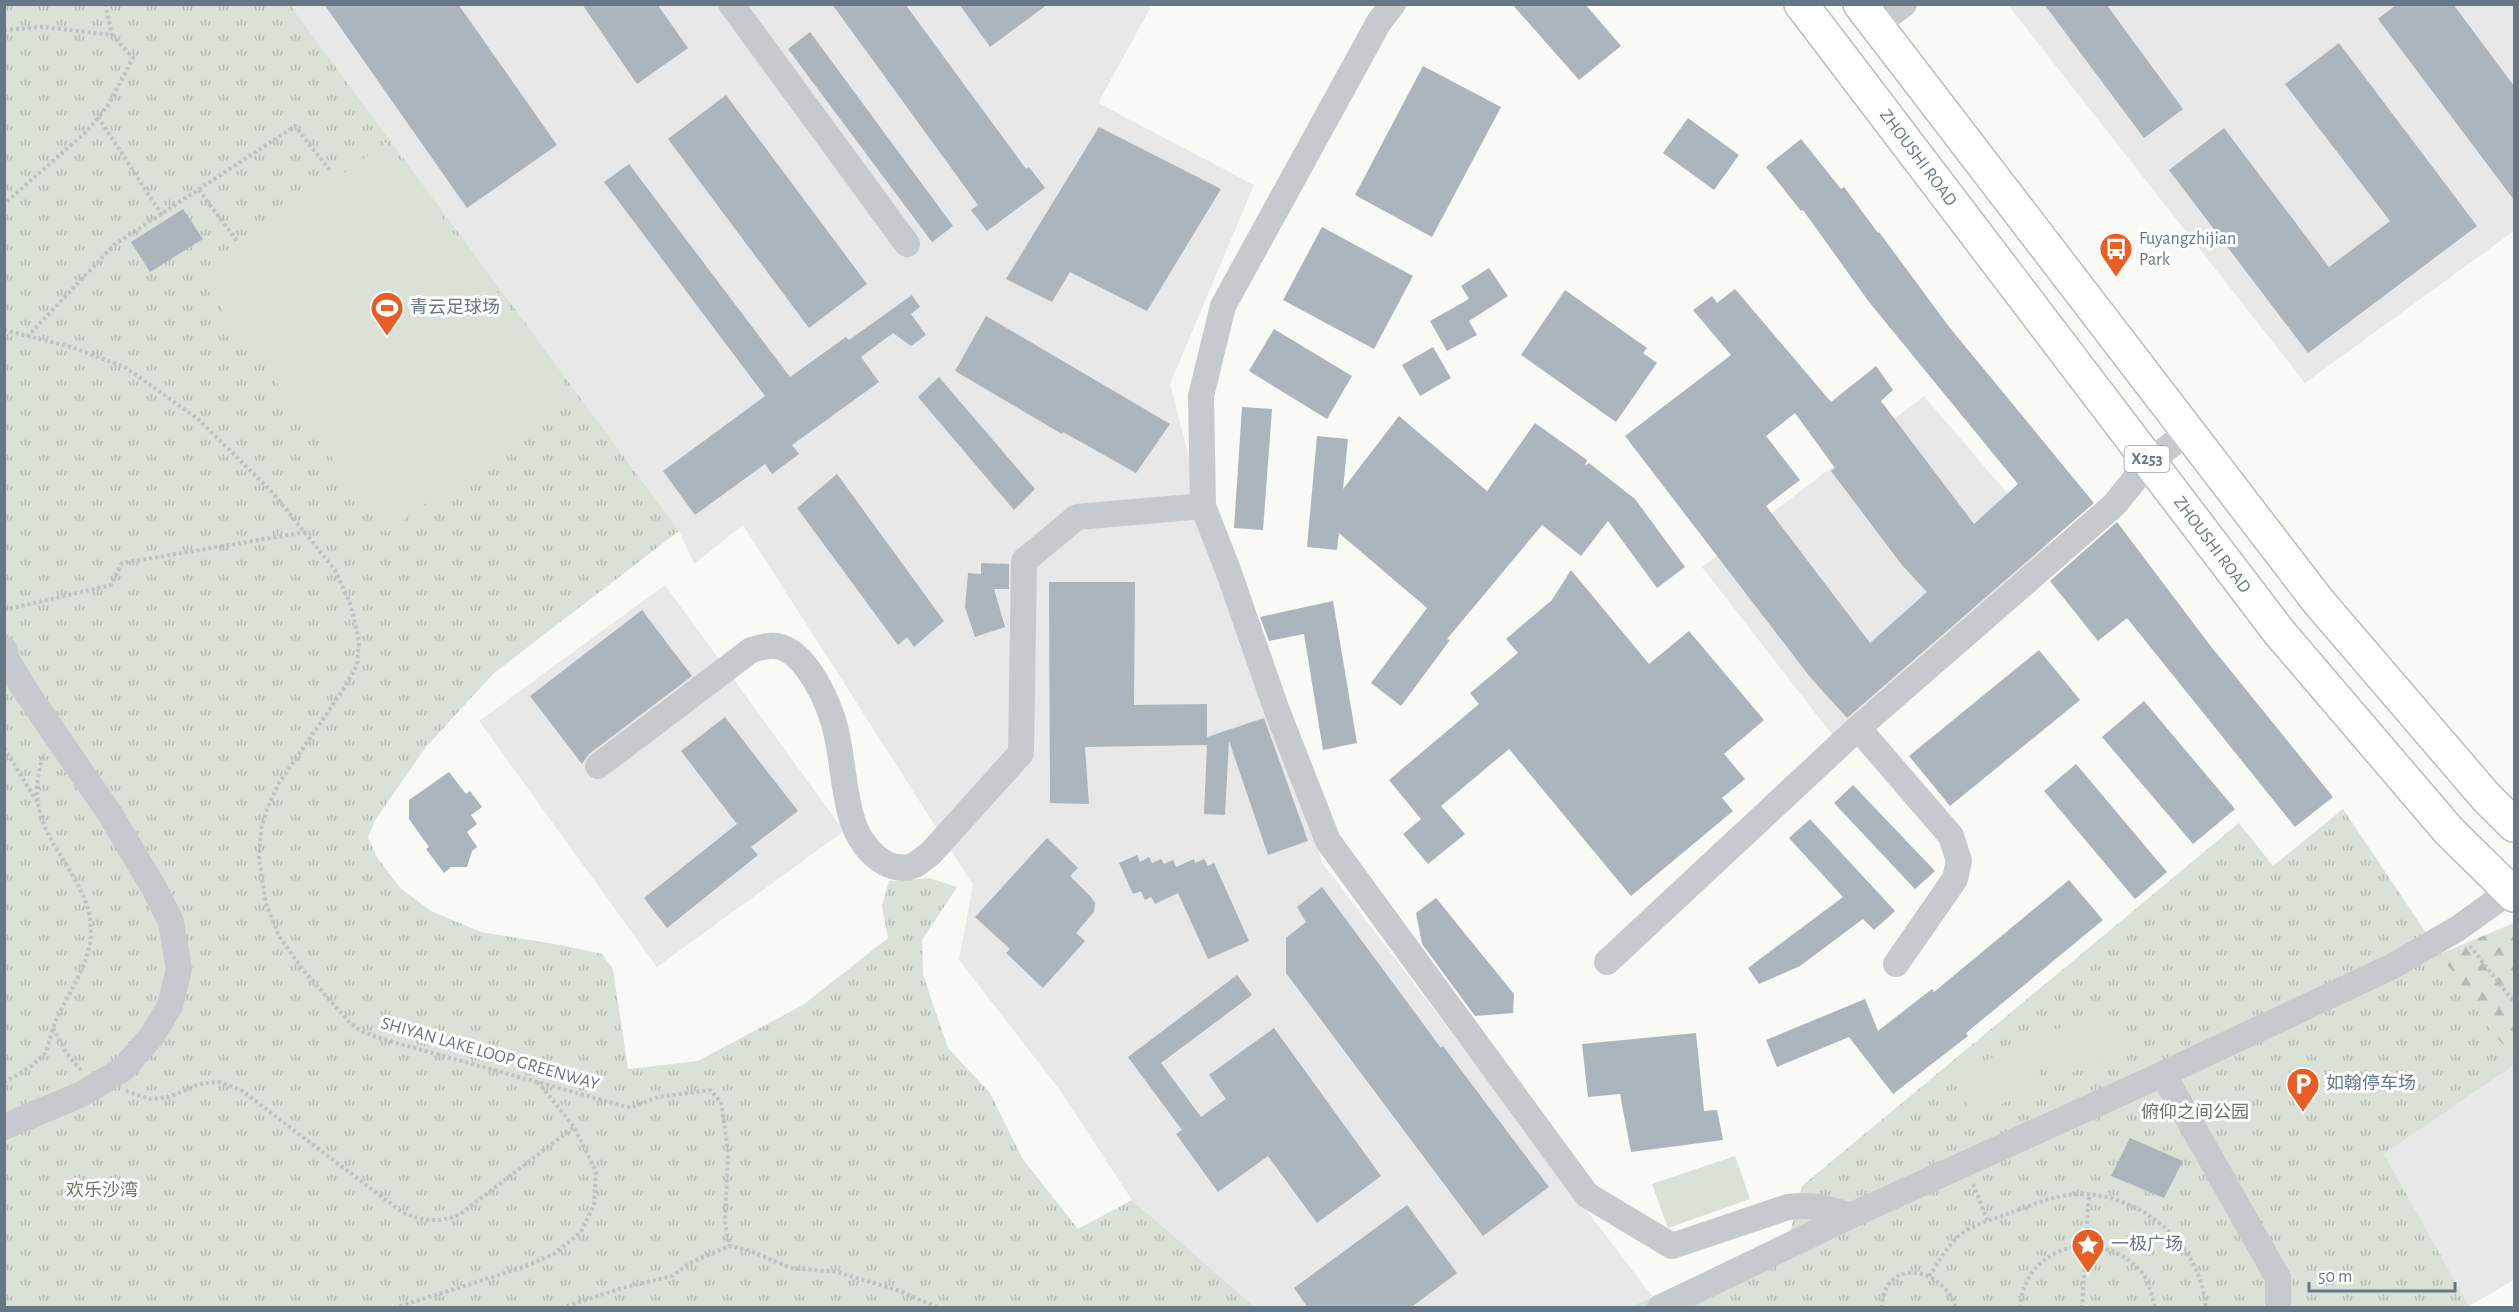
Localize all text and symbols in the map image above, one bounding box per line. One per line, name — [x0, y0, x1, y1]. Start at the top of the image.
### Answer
street label: ZHOUSHI ROAD — [1876, 106, 1960, 210]
place label: Fuyangzhijian Park — [2139, 230, 2236, 269]
bus stop icon: Fuyangzhijian Park — [2098, 231, 2134, 278]
sports icon: 青云足球场 — [369, 290, 405, 337]
place label: 青云足球场 — [410, 297, 500, 317]
road number: X253 — [2124, 446, 2170, 472]
street label: ZHOUSHI ROAD — [2170, 493, 2254, 597]
street label: SHIYAN LAKE LOOP GREENWAY — [379, 1014, 602, 1094]
parking icon: 如翰停车场 — [2285, 1066, 2321, 1113]
place label: 如翰停车场 — [2326, 1073, 2416, 1093]
park label: 俯仰之间公园 — [2141, 1102, 2249, 1122]
park label: 欢乐沙湾 — [66, 1180, 138, 1200]
place icon: 一极广场 — [2070, 1227, 2106, 1274]
place label: 一极广场 — [2111, 1234, 2183, 1254]
scale bar — [2309, 1255, 2454, 1293]
text: 50 m — [2318, 1268, 2352, 1286]

